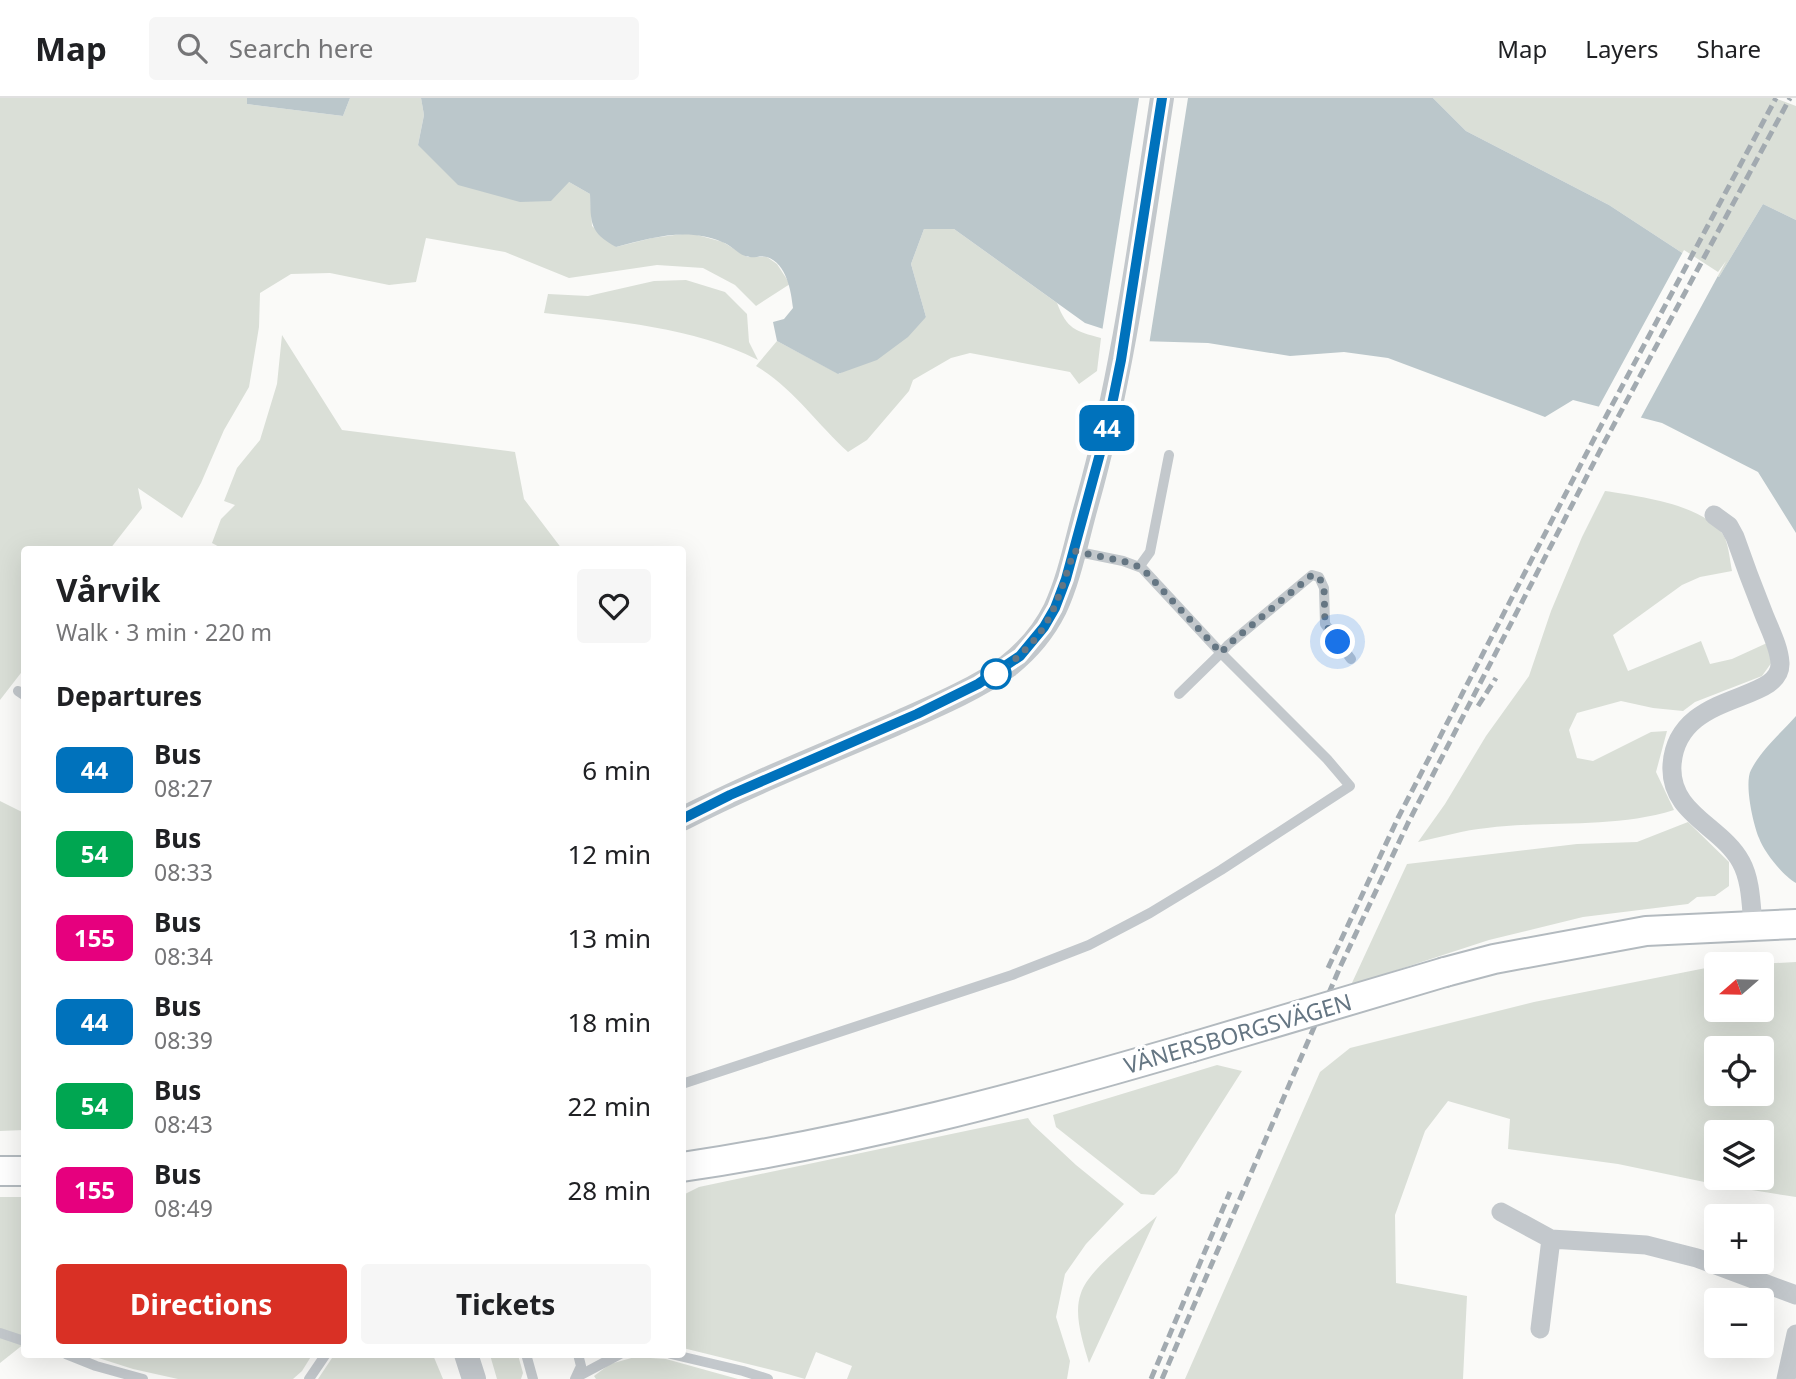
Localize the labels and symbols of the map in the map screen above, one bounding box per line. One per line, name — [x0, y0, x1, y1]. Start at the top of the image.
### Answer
line badge: 44 — [1076, 405, 1138, 451]
your location — [1320, 624, 1355, 659]
unlabelled marker — [981, 659, 1011, 689]
north arrow — [1704, 952, 1774, 1022]
street label: VÄNERSBORGSVÄGEN — [1120, 985, 1355, 1081]

